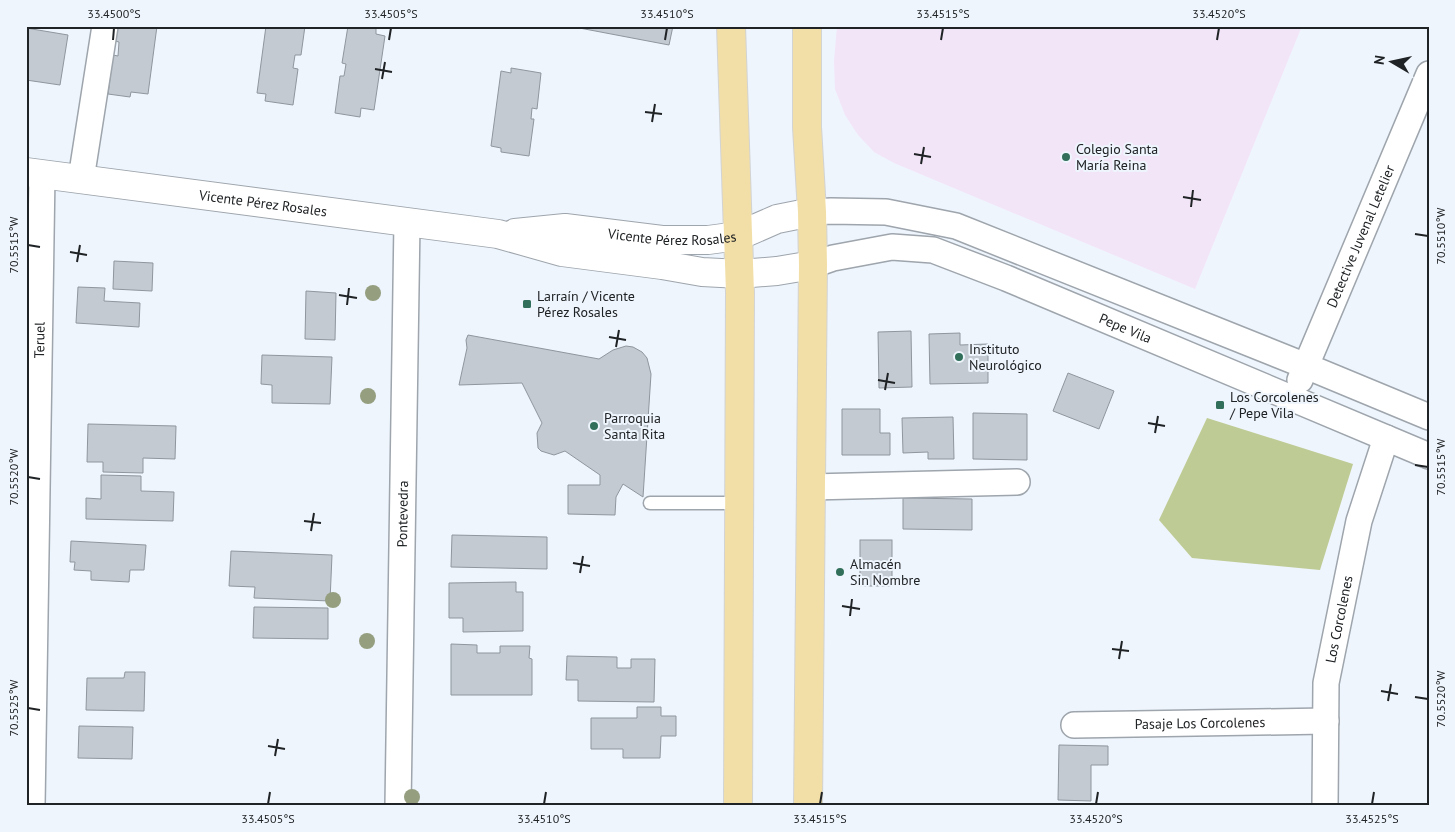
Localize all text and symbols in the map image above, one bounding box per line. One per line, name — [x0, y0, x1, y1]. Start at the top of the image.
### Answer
text: 33.4500°S — [87, 6, 141, 21]
text: 33.4505°S — [364, 6, 418, 21]
text: 33.4510°S — [640, 6, 694, 21]
text: 33.4515°S — [916, 6, 970, 21]
text: 33.4520°S — [1192, 6, 1246, 21]
north arrow — [1368, 38, 1418, 88]
text: N — [1370, 54, 1389, 66]
place label: Colegio Santa María Reina — [1076, 140, 1158, 174]
marker: Colegio Santa María Reina — [1060, 151, 1072, 163]
street label: Detective Juvenal Letelier — [1323, 162, 1399, 310]
street label: Vicente Pérez Rosales — [197, 186, 328, 220]
text: 70.5510°W — [1433, 208, 1448, 264]
text: 70.5515°W — [6, 217, 21, 273]
street label: Vicente Pérez Rosales — [606, 224, 738, 249]
place label: Larraín / Vicente Pérez Rosales — [537, 287, 635, 321]
marker: Larraín / Vicente Pérez Rosales — [521, 298, 533, 310]
street label: Pepe Vila — [1096, 309, 1154, 347]
street label: Teruel — [30, 322, 49, 359]
place label: Instituto Neurológico — [969, 340, 1042, 374]
marker: Instituto Neurológico — [953, 351, 965, 363]
place label: Los Corcolenes / Pepe Vila — [1229, 388, 1319, 422]
marker: Los Corcolenes / Pepe Vila — [1214, 399, 1226, 411]
place label: Parroquia Santa Rita — [604, 409, 665, 443]
marker: Parroquia Santa Rita — [588, 420, 600, 432]
text: 70.5515°W — [1433, 439, 1448, 495]
text: 70.5520°W — [6, 449, 21, 505]
street label: Pontevedra — [393, 480, 412, 548]
place label: Almacén Sin Nombre — [850, 555, 920, 589]
marker: Almacén Sin Nombre — [834, 566, 846, 578]
street label: Los Corcolenes — [1321, 574, 1357, 665]
text: 70.5520°W — [1433, 671, 1448, 727]
text: 70.5525°W — [6, 680, 21, 736]
street label: Pasaje Los Corcolenes — [1135, 713, 1266, 733]
text: 33.4505°S — [241, 811, 295, 826]
text: 33.4510°S — [517, 811, 571, 826]
text: 33.4515°S — [793, 811, 847, 826]
text: 33.4520°S — [1069, 811, 1123, 826]
text: 33.4525°S — [1345, 811, 1399, 826]

